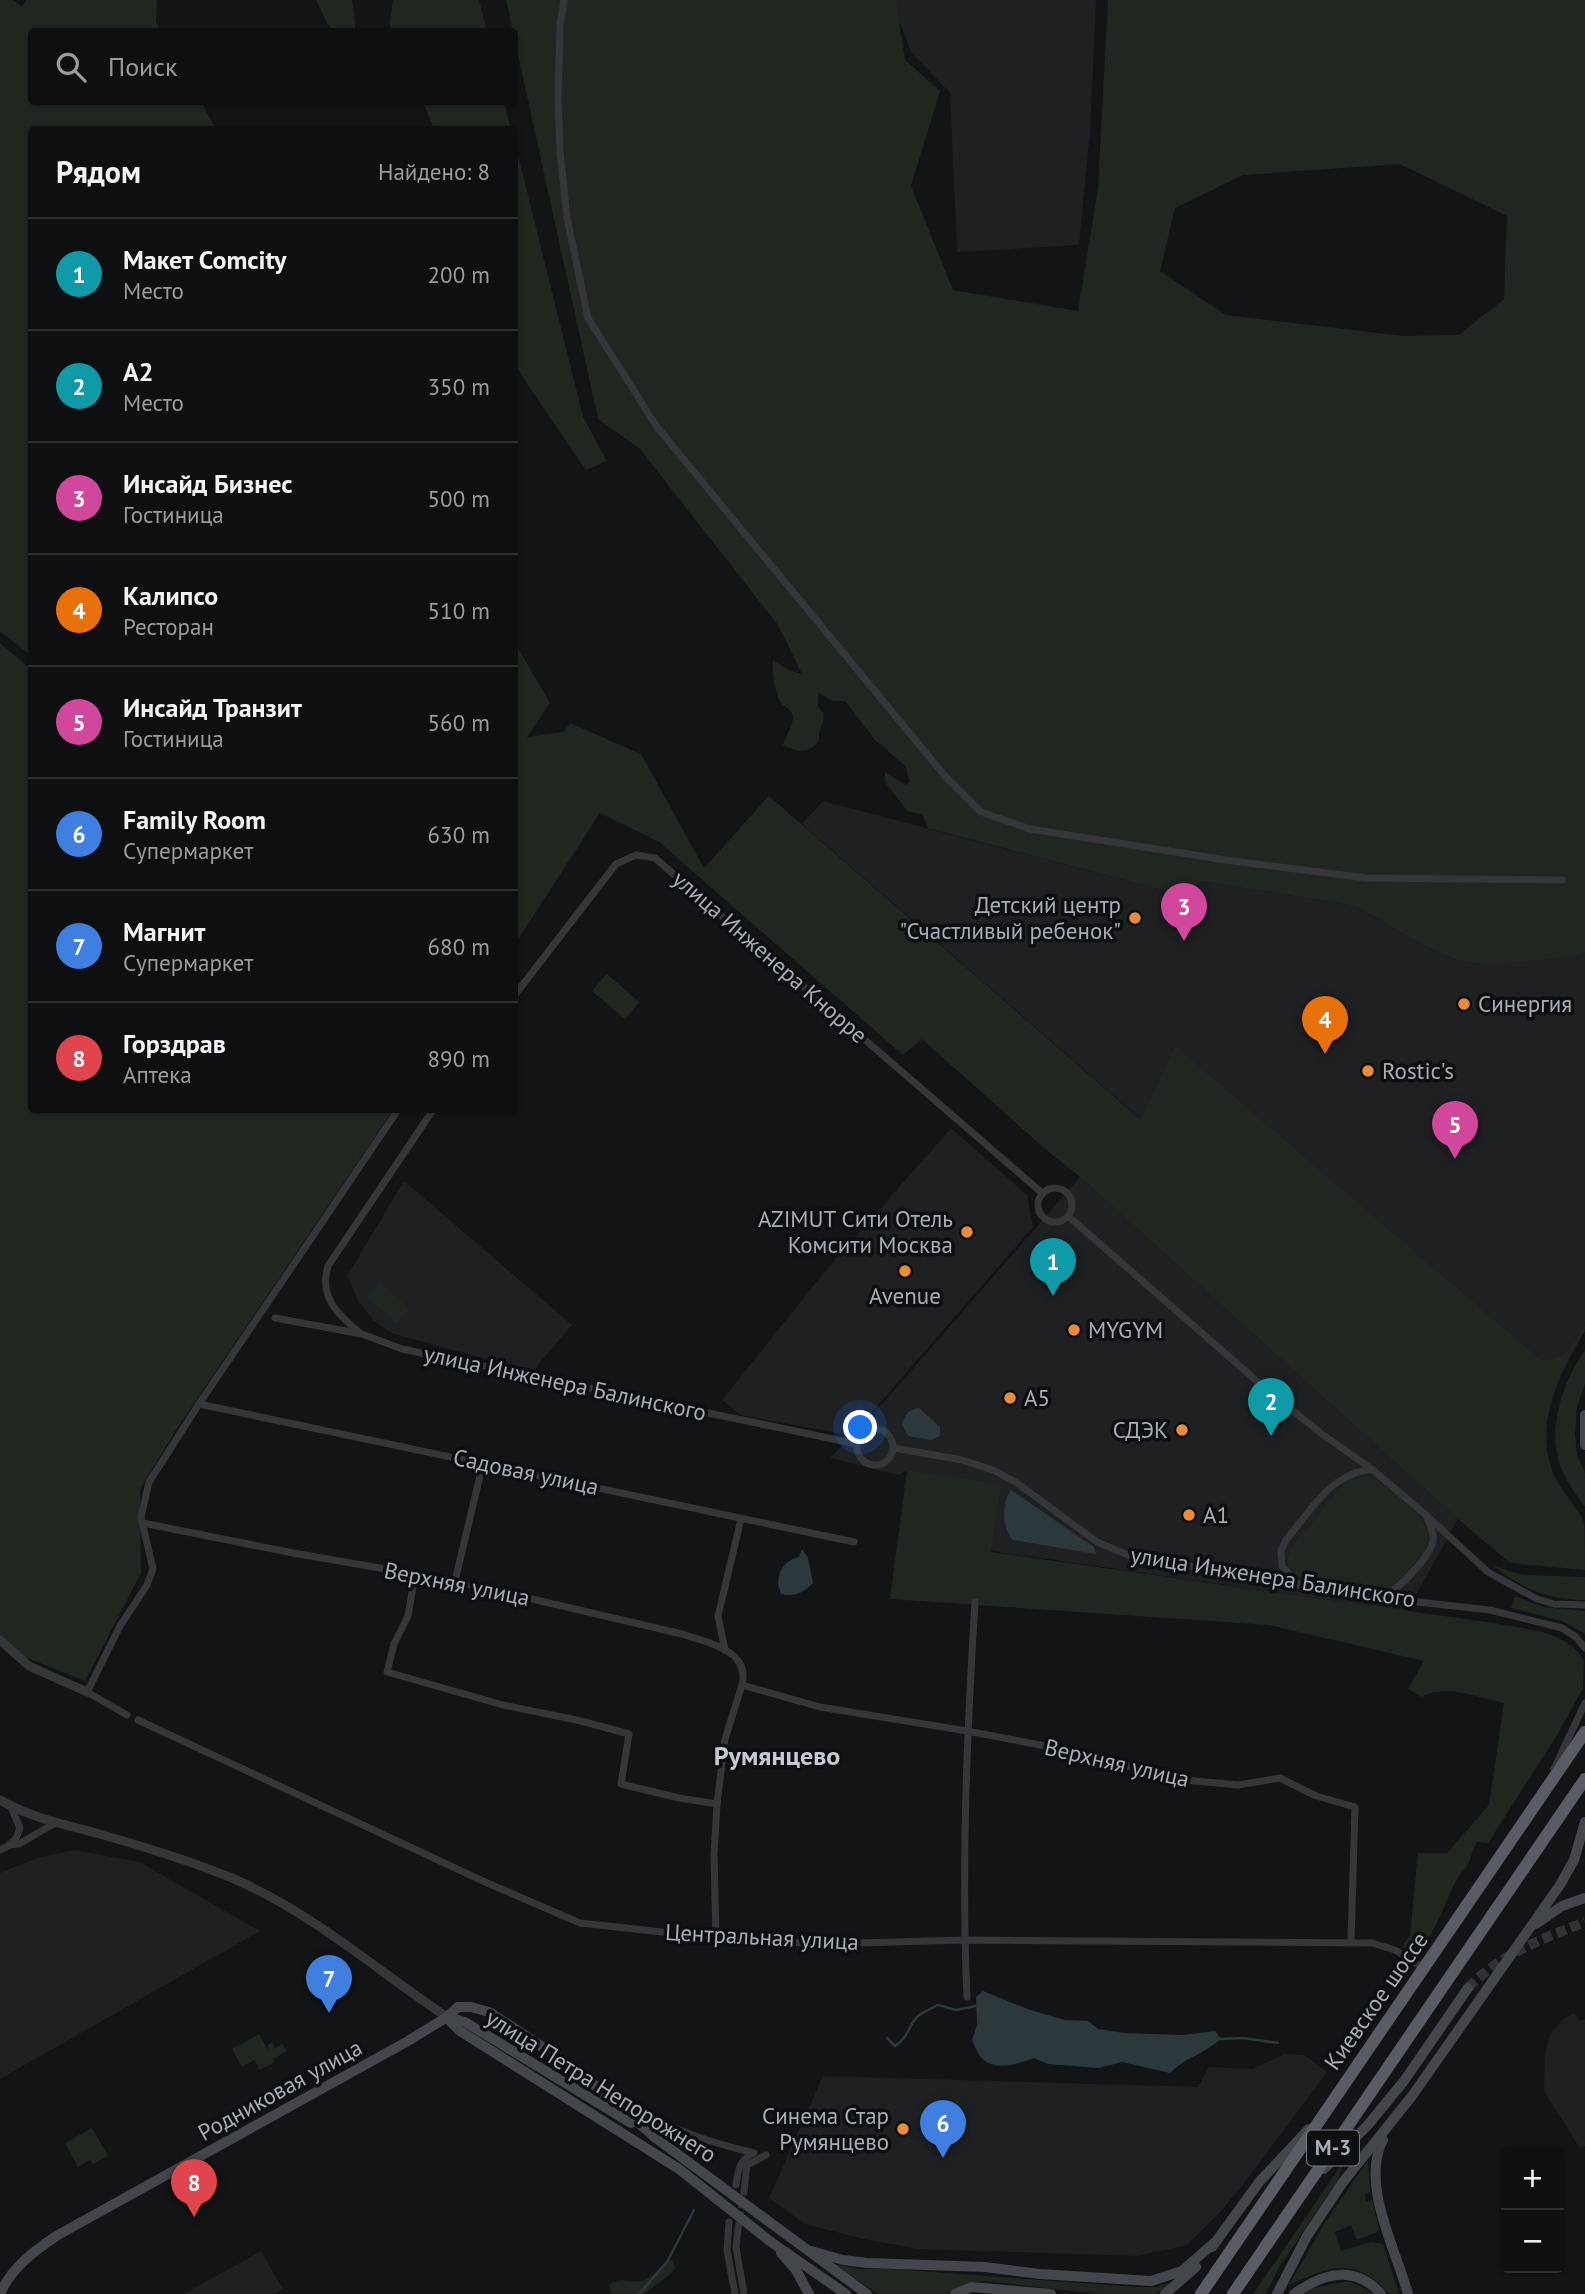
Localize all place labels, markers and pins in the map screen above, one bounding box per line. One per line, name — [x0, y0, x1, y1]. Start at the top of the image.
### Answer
pin: 3 — [1161, 883, 1207, 941]
place label: Детский центр "Счастливый ребенок" — [900, 890, 1121, 945]
marker: Детский центр "Счастливый ребенок" — [1127, 910, 1143, 926]
place label: Синергия — [1478, 989, 1572, 1018]
pin: 4 — [1302, 996, 1348, 1054]
marker: Синергия — [1456, 996, 1472, 1012]
place label: Rostic's — [1382, 1056, 1454, 1085]
marker: Rostic's — [1360, 1063, 1376, 1079]
pin: 5 — [1432, 1101, 1478, 1159]
place label: AZIMUT Сити Отель Комсити Москва — [758, 1204, 953, 1259]
marker: AZIMUT Сити Отель Комсити Москва — [959, 1224, 975, 1240]
pin: 1 — [1030, 1238, 1076, 1296]
marker: Avenue — [897, 1263, 913, 1279]
place label: Avenue — [869, 1281, 941, 1310]
place label: MYGYM — [1088, 1315, 1163, 1344]
marker: MYGYM — [1066, 1322, 1082, 1338]
pin: 2 — [1248, 1378, 1294, 1436]
place label: А5 — [1024, 1383, 1050, 1412]
marker: А5 — [1002, 1390, 1018, 1406]
place label: СДЭК — [1113, 1415, 1168, 1444]
marker: СДЭК — [1174, 1422, 1190, 1438]
place label: А1 — [1203, 1500, 1229, 1529]
marker: А1 — [1181, 1507, 1197, 1523]
pin: 7 — [306, 1955, 352, 2013]
pin: 6 — [920, 2100, 966, 2158]
place label: Синема Стар Румянцево — [762, 2101, 889, 2156]
marker: Синема Стар Румянцево — [895, 2121, 911, 2137]
pin: 8 — [171, 2159, 217, 2217]

